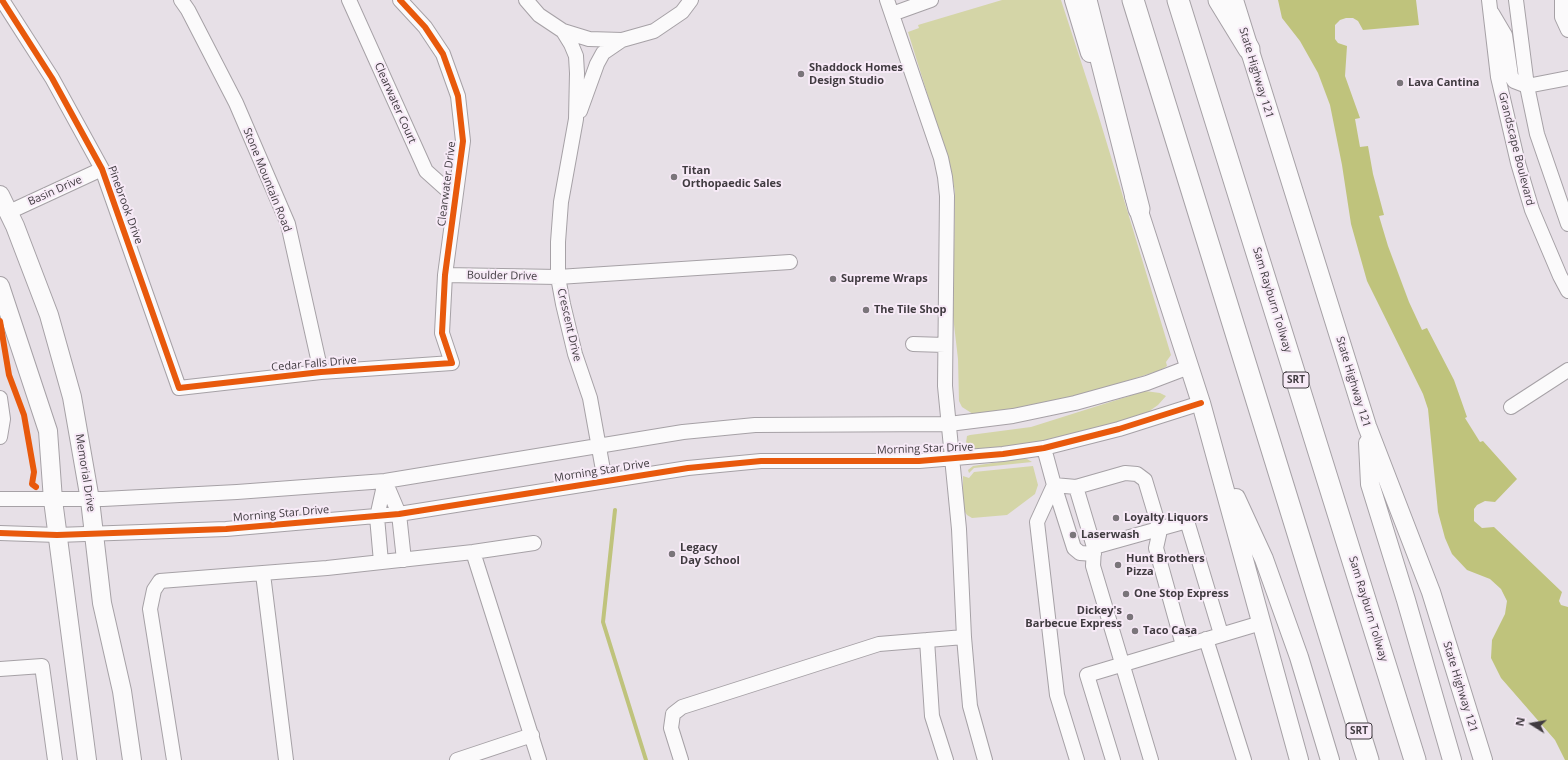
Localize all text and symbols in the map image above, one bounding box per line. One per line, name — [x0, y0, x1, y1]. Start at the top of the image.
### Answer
street label: State Highway 121 — [1236, 26, 1276, 120]
street label: Clearwater Court — [371, 60, 419, 146]
place label: Shaddock Homes Design Studio — [809, 61, 903, 87]
marker: Shaddock Homes Design Studio — [796, 69, 806, 79]
place label: Lava Cantina — [1408, 76, 1480, 90]
marker: Lava Cantina — [1395, 78, 1405, 88]
street label: Grandscape Boulevard — [1495, 91, 1537, 207]
street label: Stone Mountain Road — [240, 126, 294, 234]
street label: Clearwater Drive — [435, 141, 459, 227]
street label: Pinebrook Drive — [105, 164, 145, 246]
place label: Titan Orthopaedic Sales — [682, 164, 782, 190]
marker: Titan Orthopaedic Sales — [669, 172, 679, 182]
street label: Basin Drive — [26, 173, 84, 209]
street label: Sam Rayburn Tollway — [1250, 246, 1294, 354]
street label: Boulder Drive — [467, 269, 537, 283]
place label: Supreme Wraps — [841, 272, 928, 286]
marker: Supreme Wraps — [828, 274, 838, 284]
street label: Crescent Drive — [554, 287, 584, 363]
place label: The Tile Shop — [874, 303, 946, 317]
marker: The Tile Shop — [861, 305, 871, 315]
street label: State Highway 121 — [1333, 335, 1373, 429]
street label: Cedar Falls Drive — [271, 354, 357, 374]
road number: SRT — [1283, 372, 1309, 388]
street label: Memorial Drive — [72, 433, 98, 513]
street label: Morning Star Drive — [877, 441, 973, 457]
street label: Morning Star Drive — [553, 457, 651, 485]
street label: Morning Star Drive — [232, 503, 330, 525]
place label: Loyalty Liquors — [1124, 511, 1208, 525]
marker: Loyalty Liquors — [1111, 513, 1121, 523]
place label: Laserwash — [1081, 528, 1140, 542]
marker: Laserwash — [1068, 530, 1078, 540]
place label: Legacy Day School — [680, 541, 740, 567]
marker: Legacy Day School — [667, 549, 677, 559]
place label: Hunt Brothers Pizza — [1126, 552, 1205, 578]
street label: Sam Rayburn Tollway — [1346, 555, 1390, 663]
marker: Hunt Brothers Pizza — [1113, 560, 1123, 570]
place label: One Stop Express — [1134, 587, 1229, 601]
marker: One Stop Express — [1121, 589, 1131, 599]
place label: Dickey's Barbecue Express — [1025, 604, 1122, 630]
marker: Dickey's Barbecue Express — [1125, 612, 1135, 622]
place label: Taco Casa — [1143, 624, 1197, 638]
marker: Taco Casa — [1130, 626, 1140, 636]
street label: State Highway 121 — [1440, 640, 1480, 734]
north arrow — [1512, 704, 1552, 744]
text: N — [1512, 716, 1528, 727]
road number: SRT — [1346, 723, 1372, 739]

